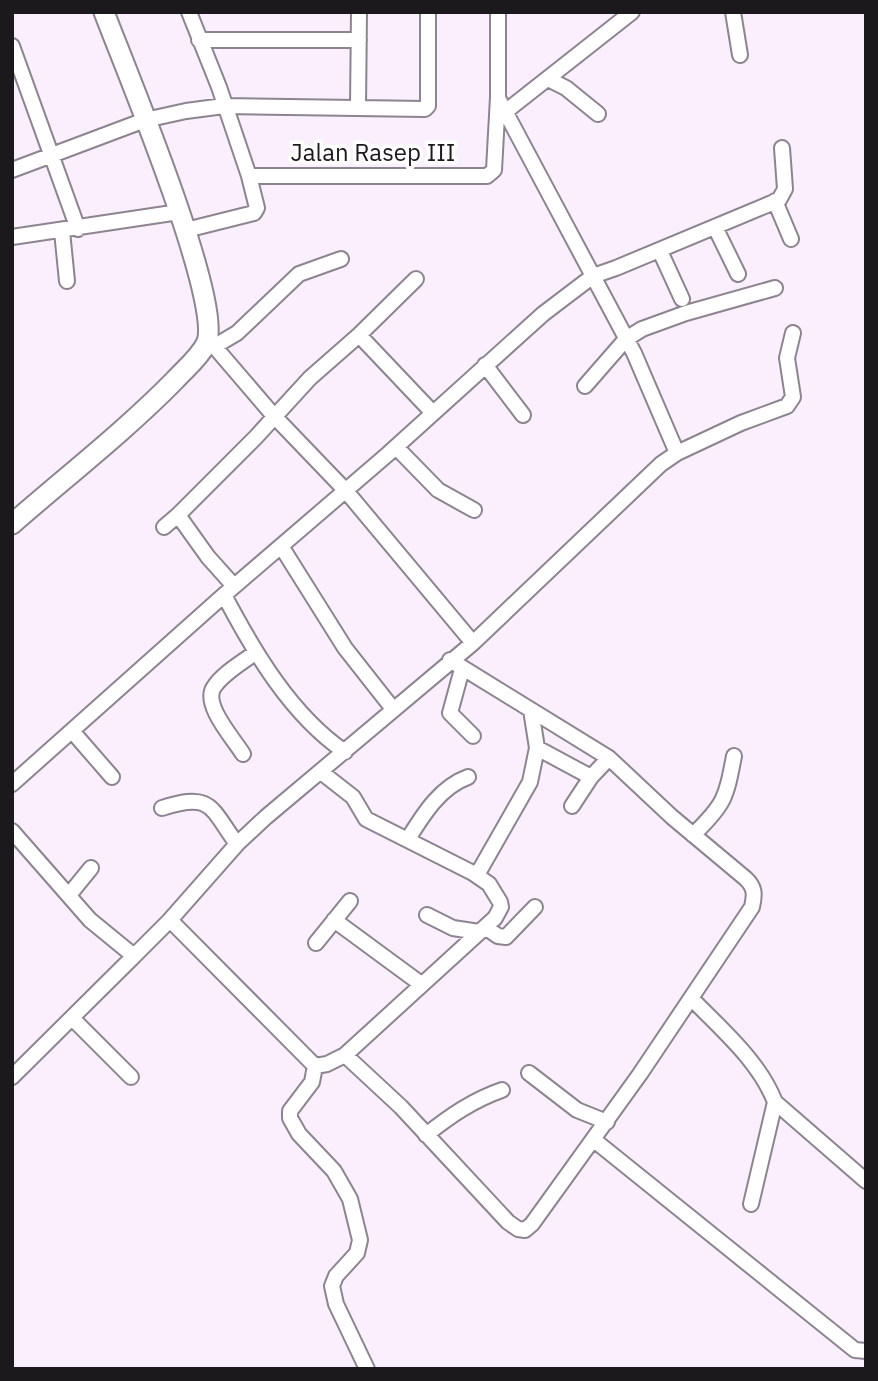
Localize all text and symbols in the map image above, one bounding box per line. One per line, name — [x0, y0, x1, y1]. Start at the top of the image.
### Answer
street label: Jalan Rasep III — [291, 136, 455, 168]

